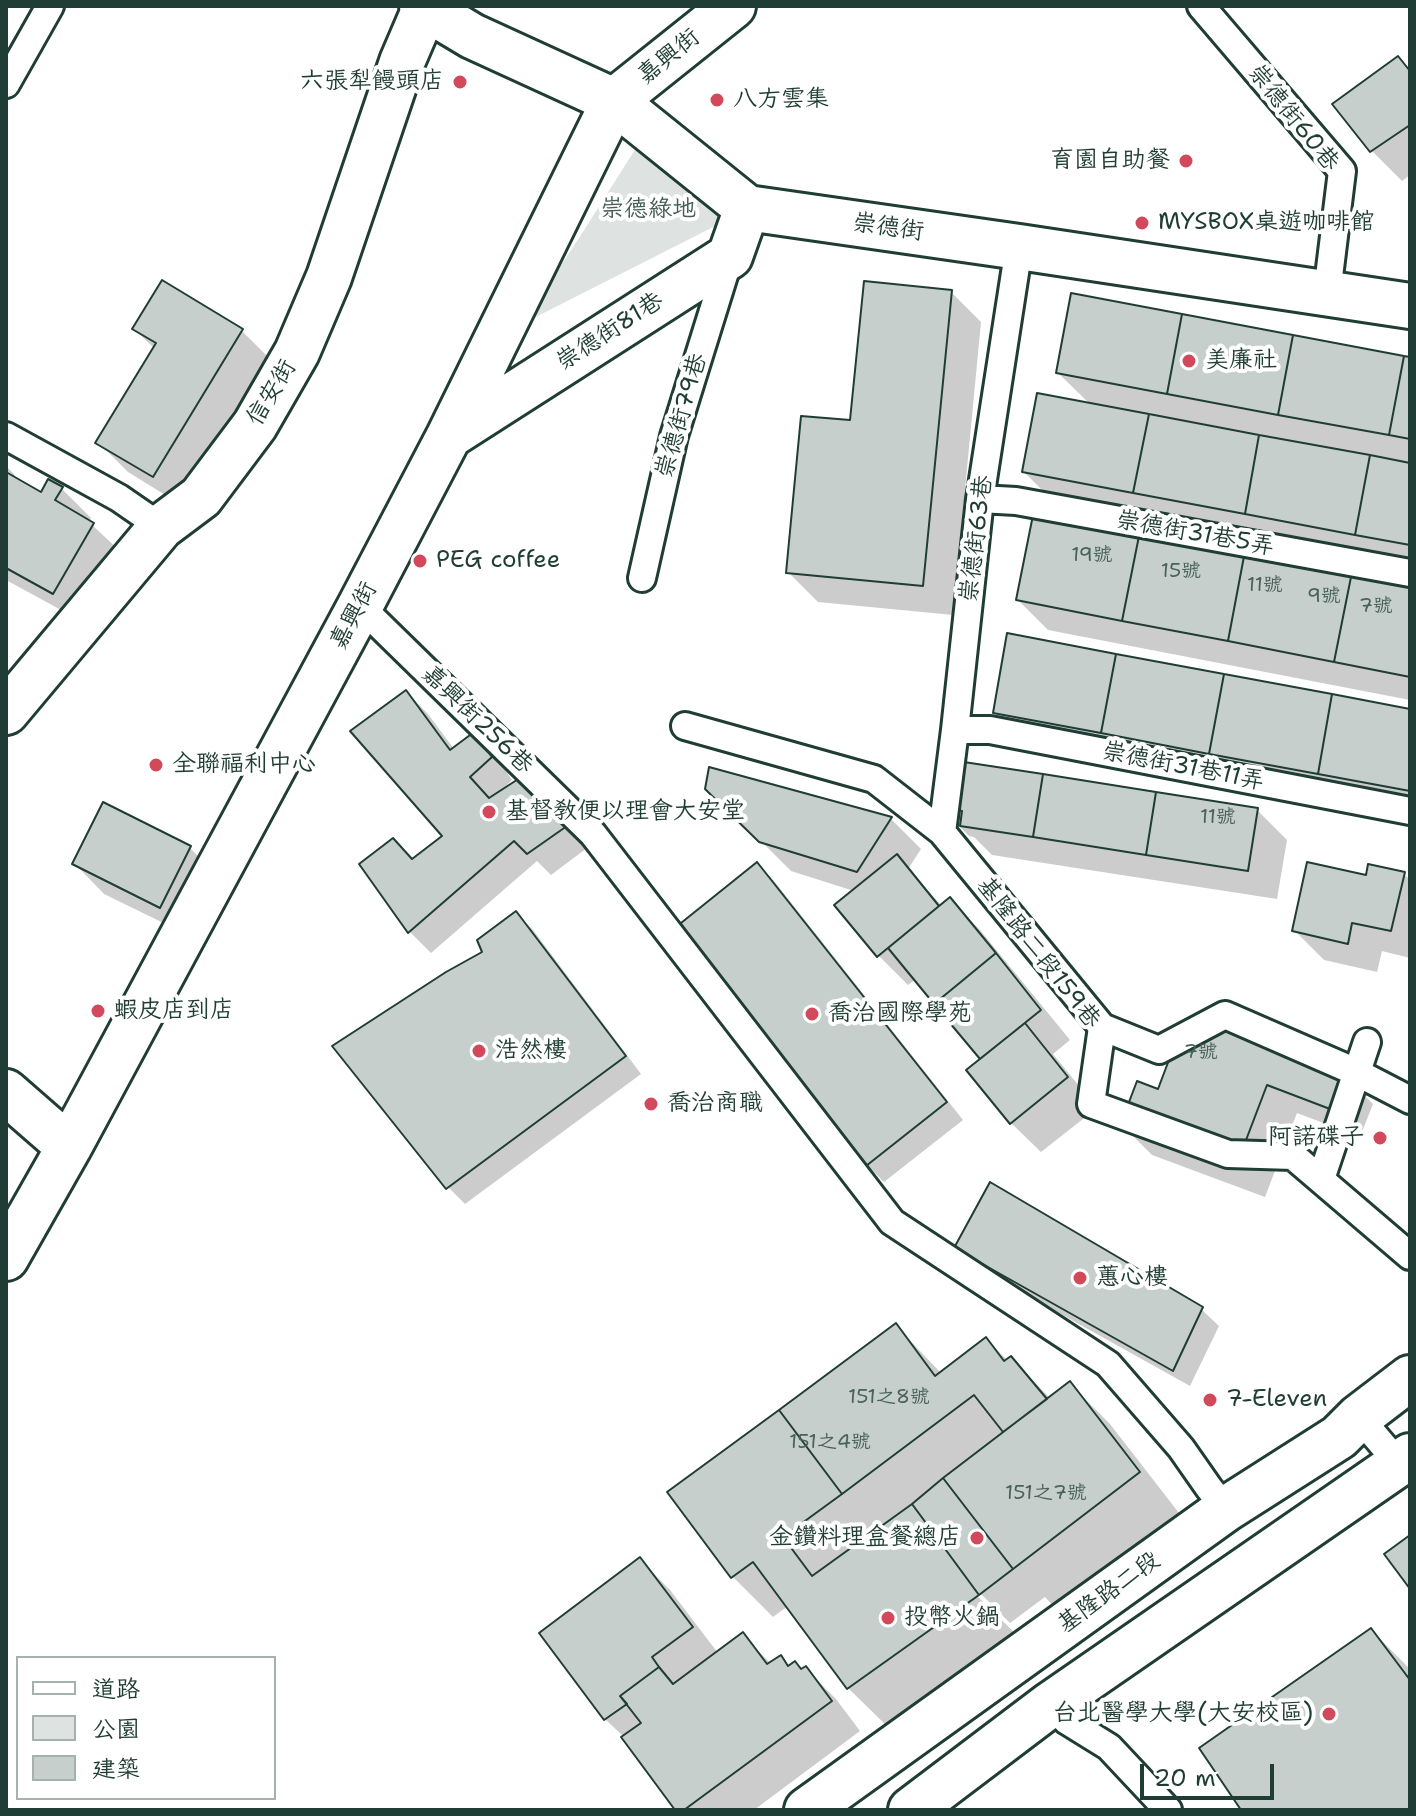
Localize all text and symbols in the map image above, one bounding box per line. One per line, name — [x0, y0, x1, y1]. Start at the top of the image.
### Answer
street label: 嘉興街 — [632, 23, 706, 91]
street label: 崇德街60巷 — [1241, 59, 1345, 177]
place label: 六張犁饅頭店 — [300, 68, 444, 96]
marker: 六張犁饅頭店 — [451, 73, 469, 91]
place label: 八方雲集 — [733, 86, 829, 114]
marker: 八方雲集 — [708, 91, 726, 109]
place label: 育園自助餐 — [1050, 147, 1170, 175]
marker: 育園自助餐 — [1177, 152, 1195, 170]
park label: 崇德綠地 — [600, 196, 696, 224]
street label: 崇德街 — [850, 209, 926, 247]
place label: MYSBOX桌遊咖啡館 — [1158, 209, 1374, 237]
marker: MYSBOX桌遊咖啡館 — [1133, 214, 1151, 232]
street label: 崇德街81巷 — [551, 287, 669, 377]
place label: 美廉社 — [1205, 347, 1277, 375]
street label: 崇德街79巷 — [650, 350, 714, 482]
marker: 美廉社 — [1180, 352, 1198, 370]
street label: 信安街 — [241, 355, 303, 431]
street label: 崇德街63巷 — [955, 474, 999, 604]
street label: 崇德街31巷5弄 — [1114, 506, 1276, 562]
house number: 19號 — [1071, 544, 1113, 568]
place label: PEG coffee — [436, 547, 560, 575]
marker: PEG coffee — [411, 552, 429, 570]
house number: 15號 — [1161, 560, 1201, 584]
house number: 11號 — [1247, 574, 1283, 598]
street label: 嘉興街 — [324, 577, 384, 655]
house number: 9號 — [1307, 585, 1341, 609]
house number: 7號 — [1359, 595, 1393, 619]
street label: 嘉興街256巷 — [415, 660, 539, 780]
street label: 崇德街31巷11弄 — [1099, 737, 1267, 797]
place label: 全聯福利中心 — [172, 751, 316, 779]
marker: 全聯福利中心 — [147, 756, 165, 774]
place label: 基督教便以理會大安堂 — [505, 798, 745, 826]
marker: 基督教便以理會大安堂 — [480, 803, 498, 821]
house number: 11號 — [1200, 806, 1236, 830]
street label: 基隆路二段159巷 — [970, 872, 1106, 1034]
place label: 蝦皮店到店 — [114, 997, 234, 1025]
place label: 喬治國際學苑 — [828, 1000, 972, 1028]
marker: 蝦皮店到店 — [89, 1002, 107, 1020]
marker: 喬治國際學苑 — [803, 1005, 821, 1023]
place label: 浩然樓 — [495, 1037, 567, 1065]
house number: 7號 — [1184, 1041, 1218, 1065]
marker: 浩然樓 — [470, 1042, 488, 1060]
place label: 喬治商職 — [667, 1090, 763, 1118]
marker: 喬治商職 — [642, 1095, 660, 1113]
place label: 阿諾碟子 — [1268, 1124, 1364, 1152]
marker: 阿諾碟子 — [1371, 1129, 1389, 1147]
place label: 蕙心樓 — [1096, 1264, 1168, 1292]
marker: 蕙心樓 — [1071, 1269, 1089, 1287]
house number: 151之8號 — [848, 1386, 930, 1410]
place label: 7-Eleven — [1226, 1386, 1327, 1414]
marker: 7-Eleven — [1201, 1391, 1219, 1409]
house number: 151之4號 — [789, 1431, 871, 1455]
house number: 151之7號 — [1005, 1482, 1087, 1506]
place label: 金鑽料理盒餐總店 — [769, 1524, 961, 1552]
marker: 金鑽料理盒餐總店 — [968, 1529, 986, 1547]
street label: 基隆路二段 — [1052, 1546, 1166, 1640]
place label: 投幣火鍋 — [904, 1604, 1000, 1632]
marker: 投幣火鍋 — [879, 1609, 897, 1627]
legend — [16, 1656, 276, 1800]
text: 道路 — [92, 1673, 140, 1705]
place label: 台北醫學大學(大安校區) — [1053, 1700, 1313, 1728]
marker: 台北醫學大學(大安校區) — [1320, 1705, 1338, 1723]
text: 公園 — [92, 1713, 140, 1745]
scale bar — [1144, 1748, 1278, 1798]
text: 建築 — [92, 1753, 140, 1785]
text: 20 m — [1154, 1762, 1216, 1794]

